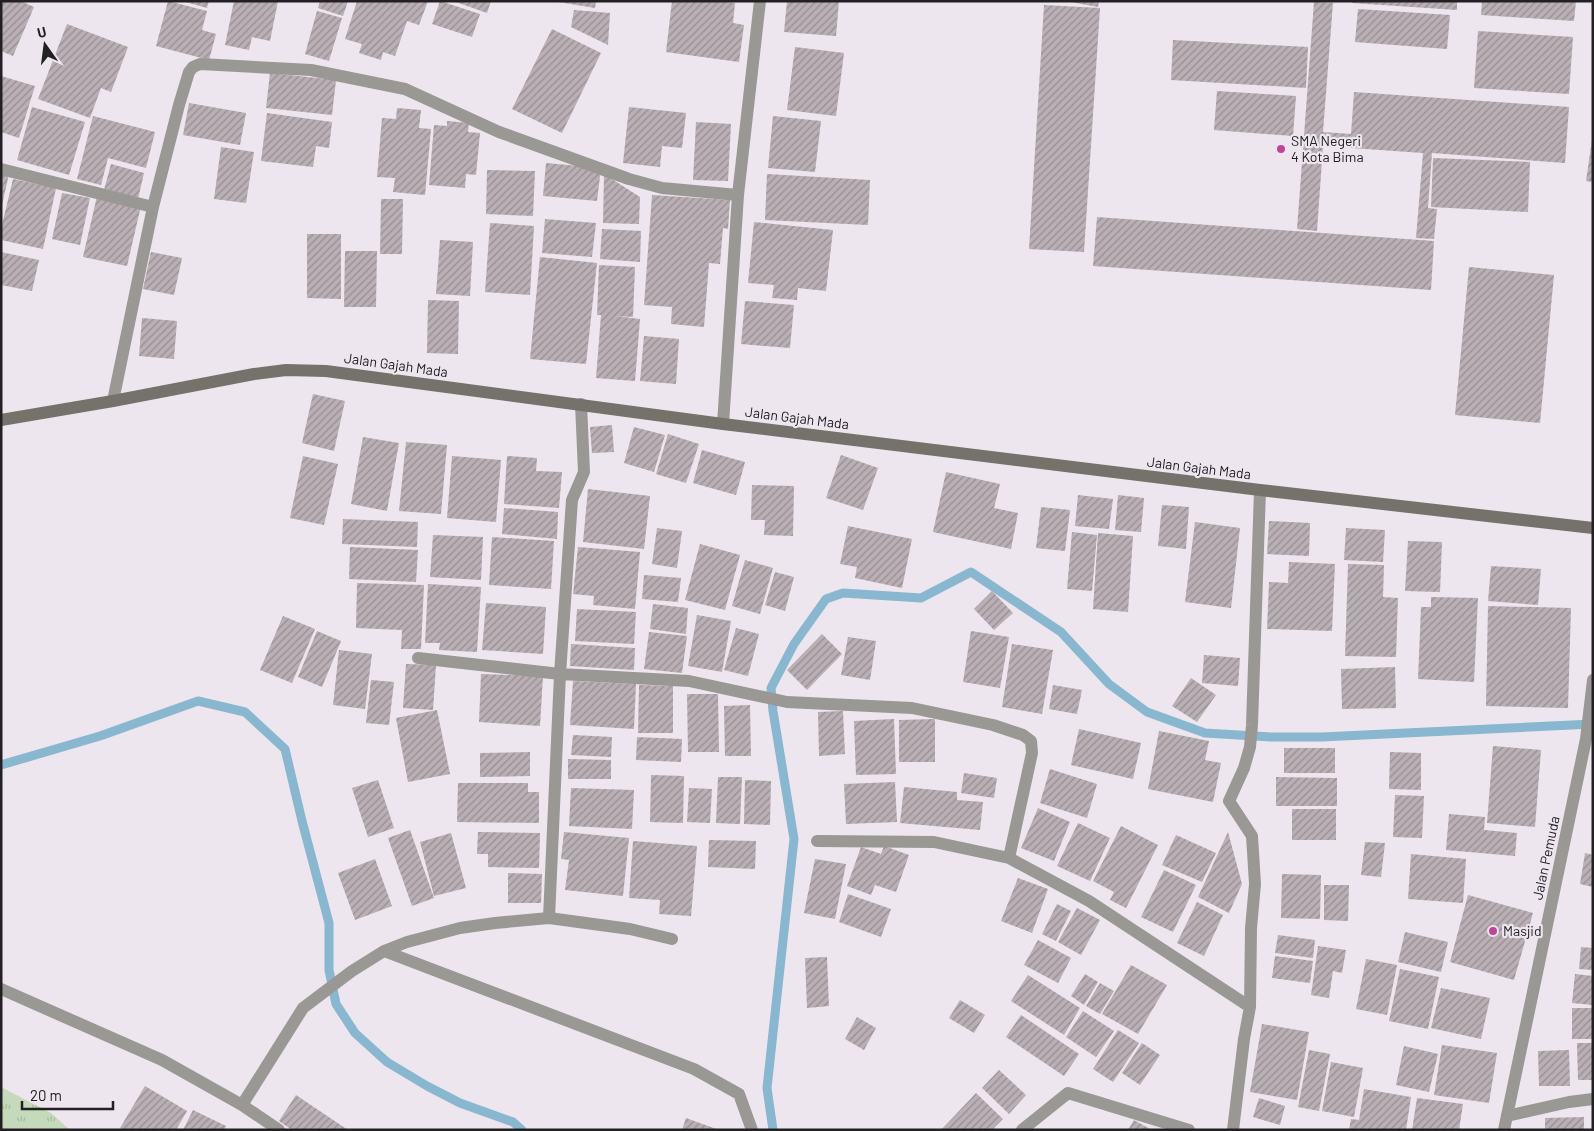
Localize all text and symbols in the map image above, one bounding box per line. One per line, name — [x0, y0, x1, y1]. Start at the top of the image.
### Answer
north arrow — [20, 20, 70, 70]
text: U — [35, 23, 48, 41]
place label: SMA Negeri 4 Kota Bima — [1291, 132, 1364, 165]
marker: SMA Negeri 4 Kota Bima — [1275, 143, 1287, 155]
street label: Jalan Gajah Mada — [343, 349, 449, 380]
street label: Jalan Gajah Mada — [744, 403, 850, 432]
street label: Jalan Gajah Mada — [1146, 453, 1252, 482]
street label: Jalan Pemuda — [1528, 814, 1563, 901]
place label: Masjid — [1503, 922, 1542, 939]
marker: Masjid — [1487, 925, 1499, 937]
scale bar — [22, 1078, 114, 1110]
text: 20 m — [30, 1086, 62, 1104]

